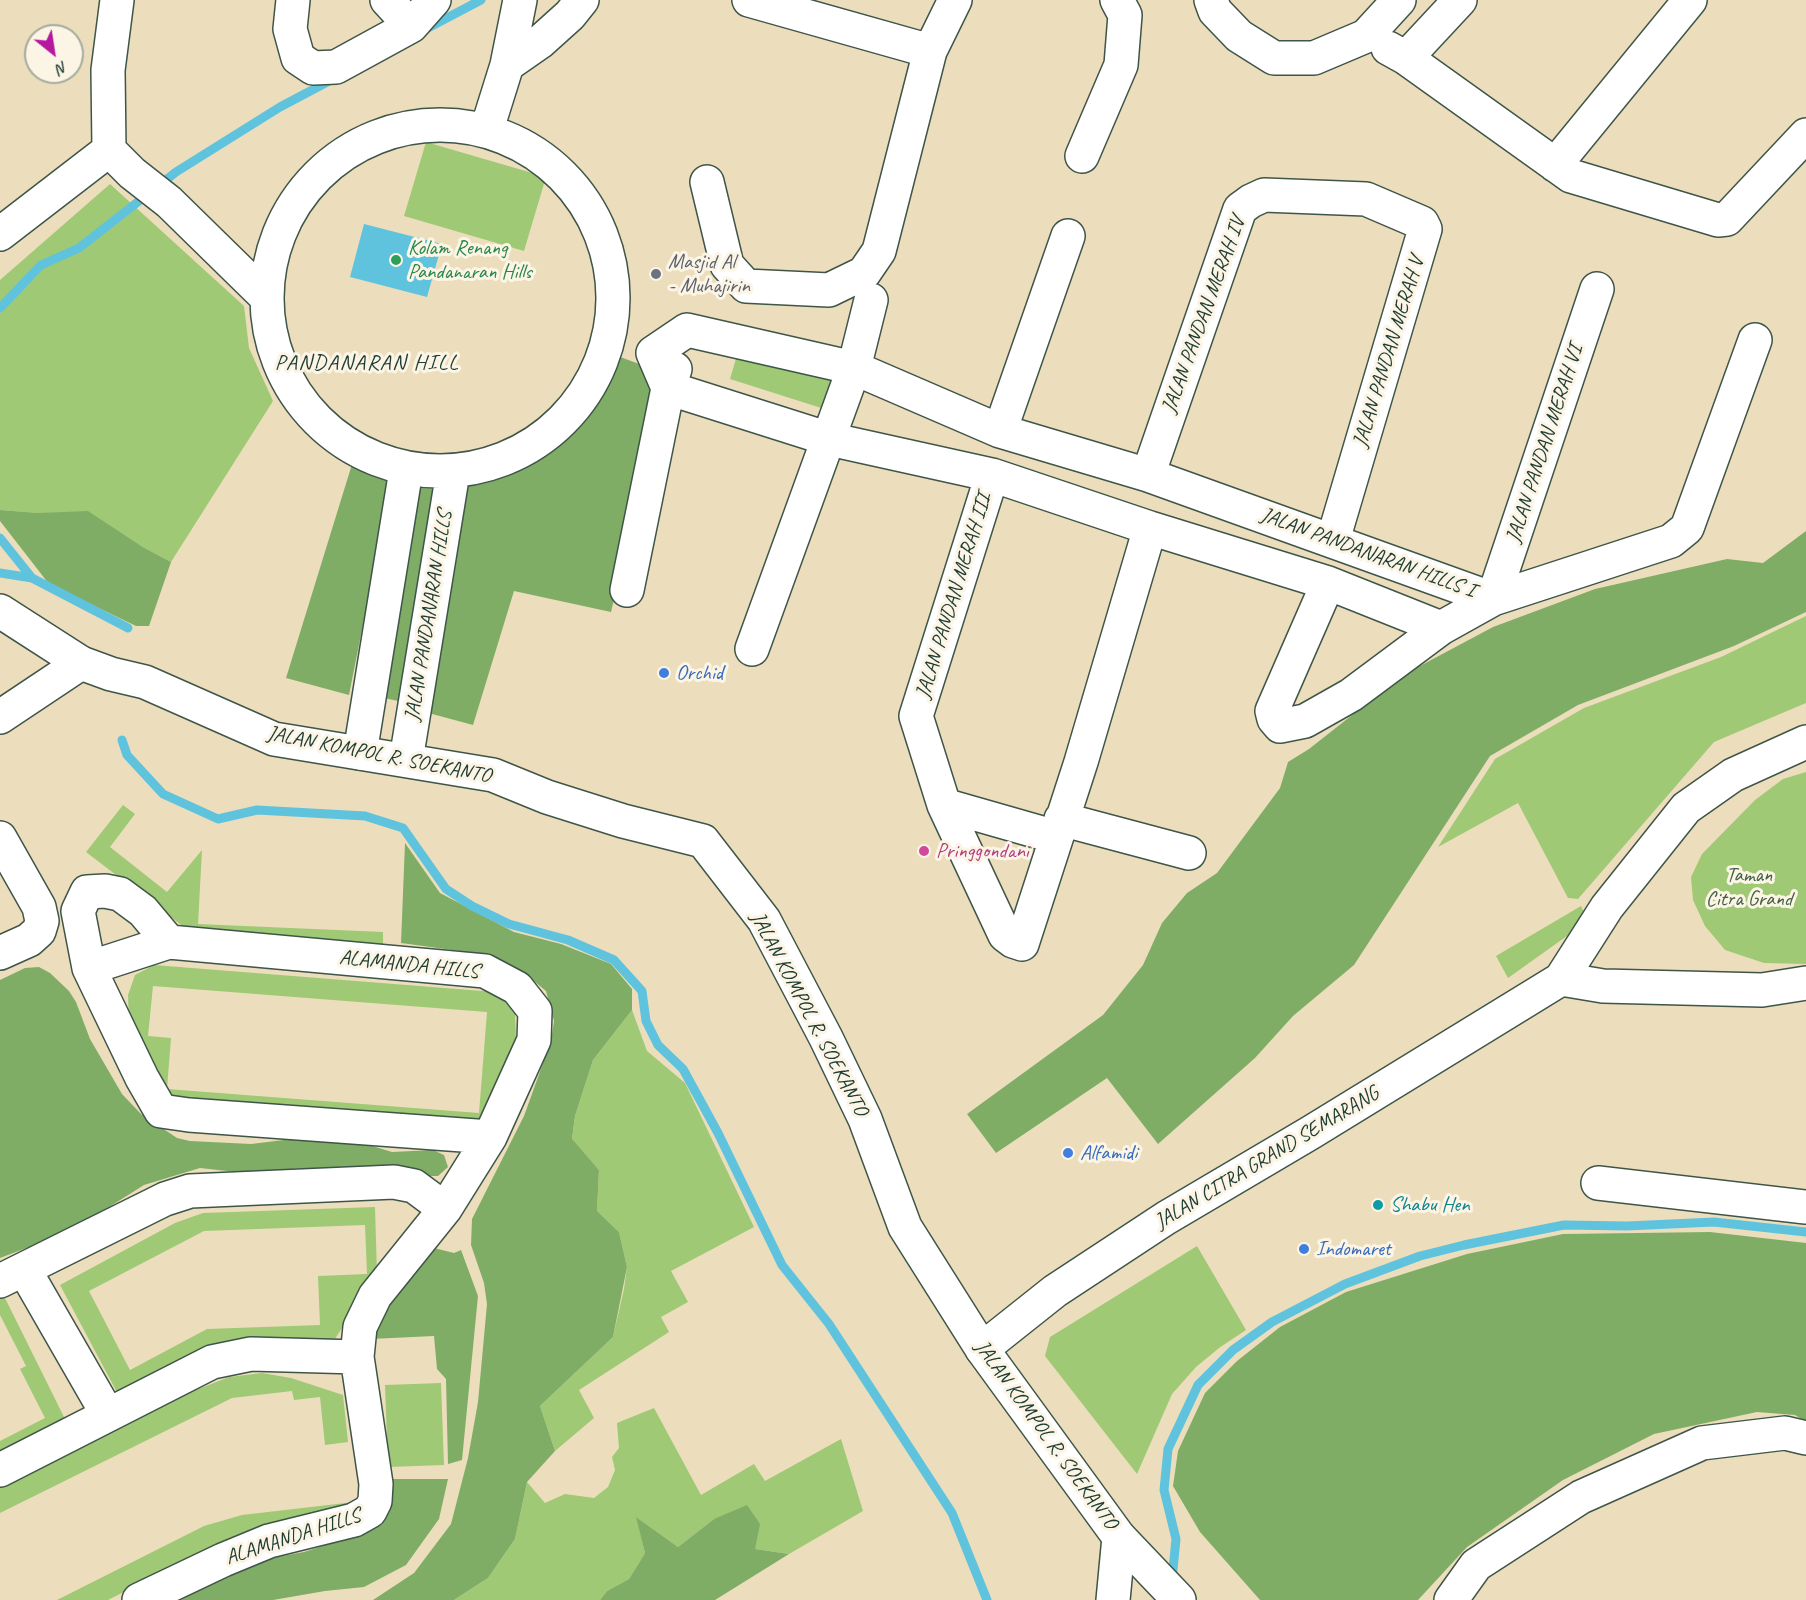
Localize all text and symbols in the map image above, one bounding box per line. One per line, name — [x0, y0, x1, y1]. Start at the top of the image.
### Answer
north arrow — [24, 24, 84, 84]
text: N — [53, 57, 71, 79]
street label: JALAN PANDAN MERAH IV — [1157, 213, 1251, 417]
place label: Kolam Renang Pandanaran Hills — [408, 235, 532, 285]
place label: Masjid Al - Muhajirin — [668, 249, 750, 299]
marker: Kolam Renang Pandanaran Hills — [389, 253, 403, 267]
street label: JALAN PANDAN MERAH V — [1348, 254, 1430, 450]
marker: Masjid Al - Muhajirin — [649, 267, 663, 281]
street label: JALAN PANDAN MERAH VI — [1501, 342, 1589, 546]
district label: PANDANARAN HILL — [277, 350, 457, 376]
street label: JALAN PANDAN MERAH III — [911, 490, 997, 702]
street label: JALAN PANDANARAN HILLS I — [1257, 502, 1479, 604]
street label: JALAN PANDANARAN HILLS — [400, 509, 458, 723]
place label: Orchid — [676, 660, 723, 686]
marker: Orchid — [657, 666, 671, 680]
street label: JALAN KOMPOL R. SOEKANTO — [265, 721, 493, 789]
place label: Pringgondani — [936, 838, 1029, 864]
marker: Pringgondani — [917, 844, 931, 858]
park label: Taman Citra Grand — [1706, 862, 1792, 912]
street label: JALAN KOMPOL R. SOEKANTO — [745, 908, 873, 1120]
street label: ALAMANDA HILLS — [338, 945, 480, 985]
street label: JALAN CITRA GRAND SEMARANG — [1151, 1081, 1383, 1235]
place label: Alfamidi — [1080, 1140, 1137, 1166]
marker: Alfamidi — [1061, 1146, 1075, 1160]
place label: Shabu Hen — [1390, 1192, 1470, 1218]
marker: Shabu Hen — [1371, 1198, 1385, 1212]
place label: Indomaret — [1316, 1236, 1391, 1262]
marker: Indomaret — [1297, 1242, 1311, 1256]
street label: JALAN KOMPOL R. SOEKANTO — [969, 1336, 1123, 1534]
street label: ALAMANDA HILLS — [222, 1503, 364, 1571]

